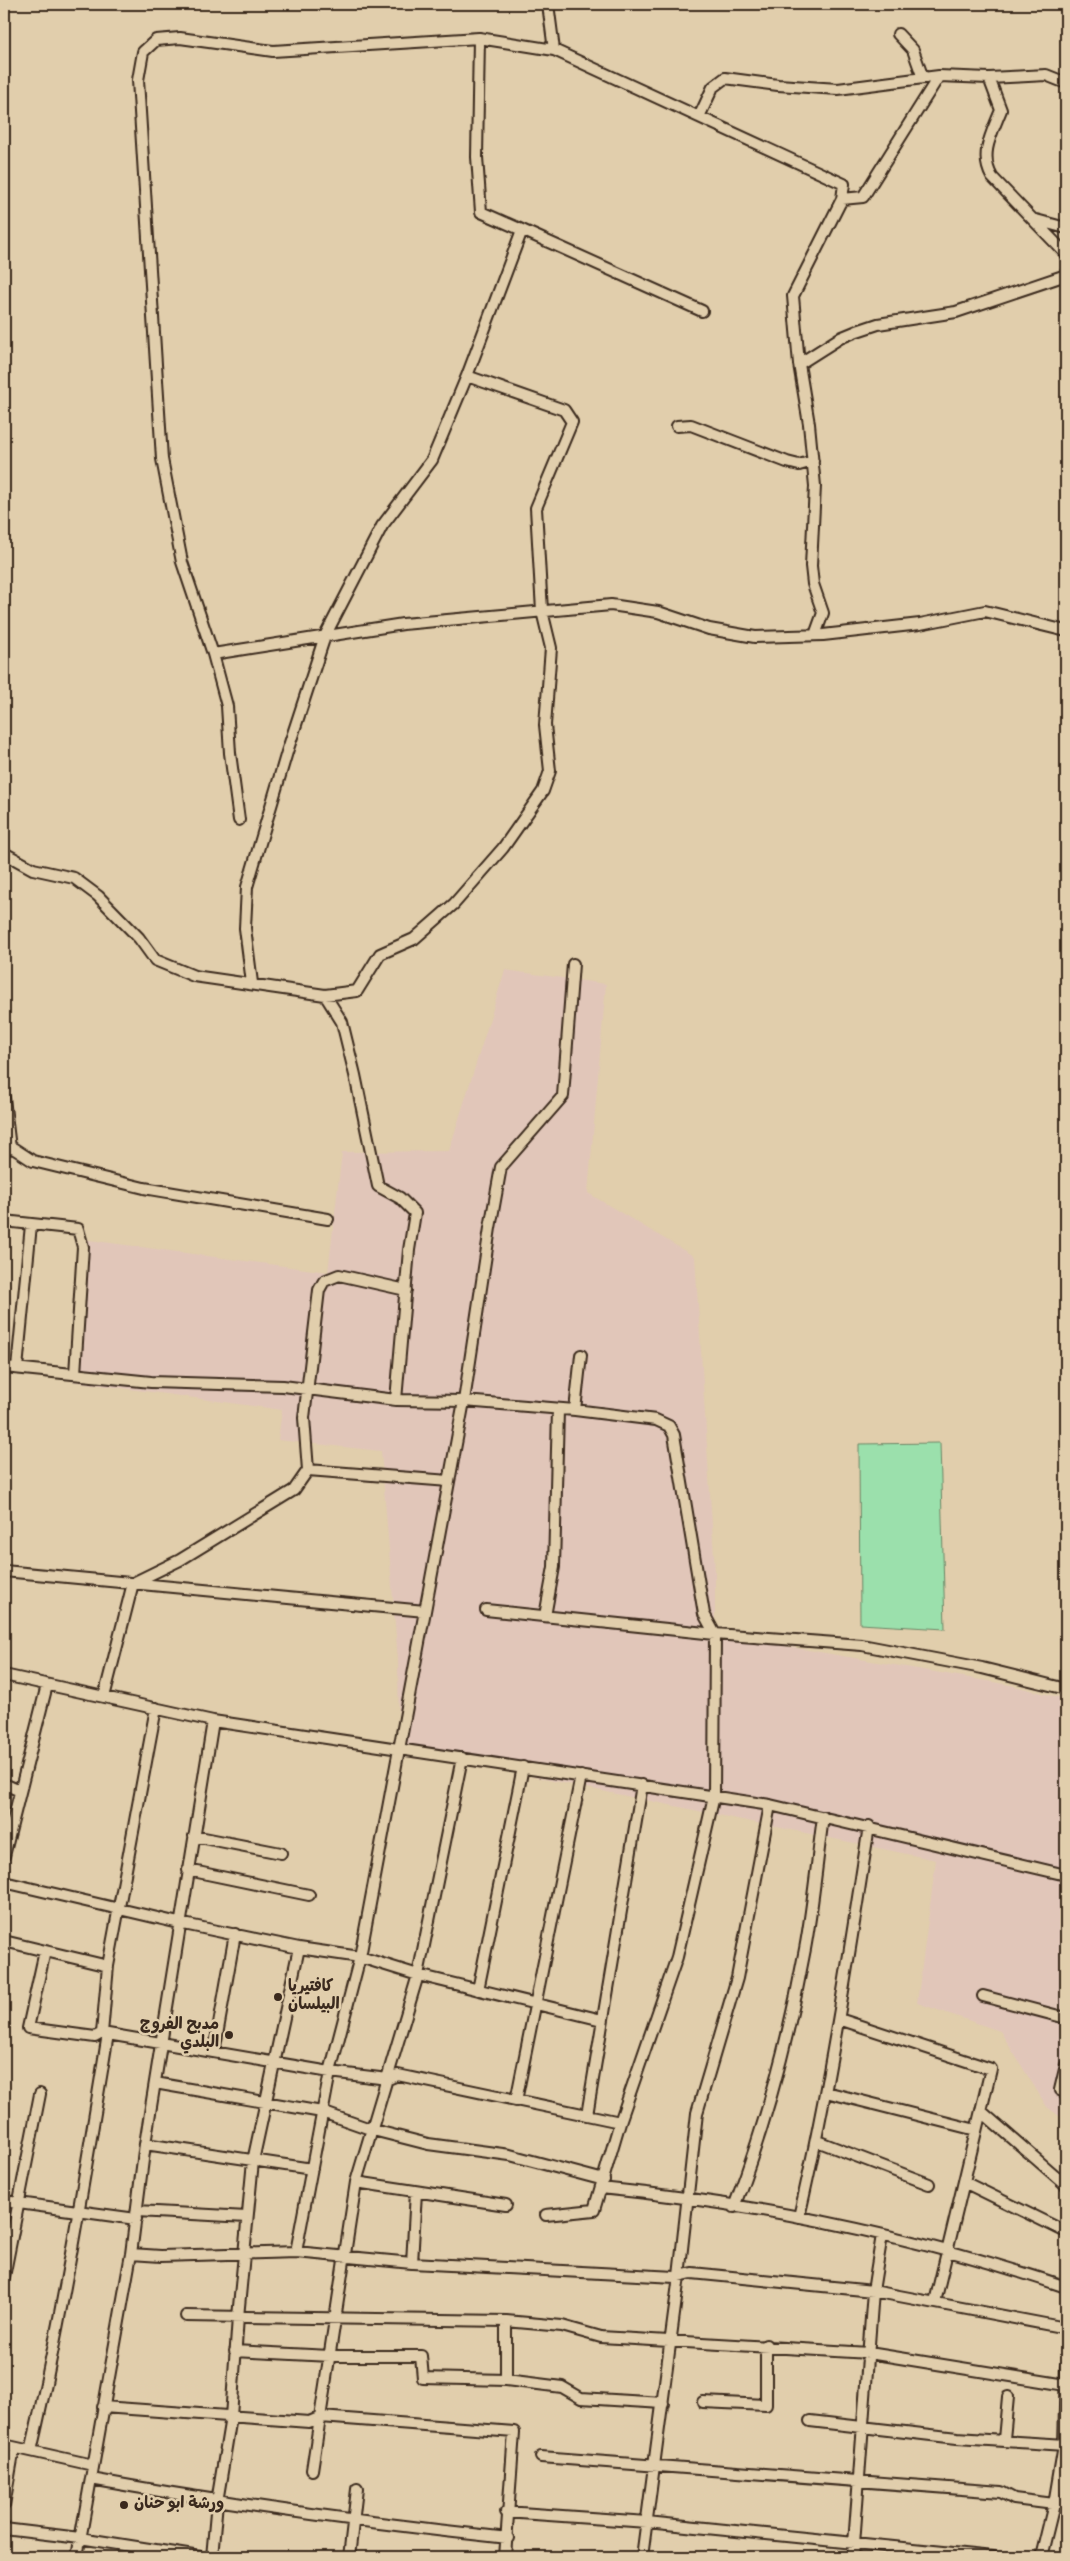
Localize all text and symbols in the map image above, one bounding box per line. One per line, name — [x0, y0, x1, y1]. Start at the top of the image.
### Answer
place label: كافتيريا البيلسان — [288, 1977, 340, 2016]
marker: كافتيريا البيلسان — [272, 1991, 284, 2003]
place label: مدبح الفروج البلدي — [140, 2016, 219, 2054]
marker: مدبح الفروج البلدي — [223, 2029, 235, 2041]
place label: ورشة ابو حنان — [134, 2495, 224, 2515]
marker: ورشة ابو حنان — [118, 2499, 130, 2511]

